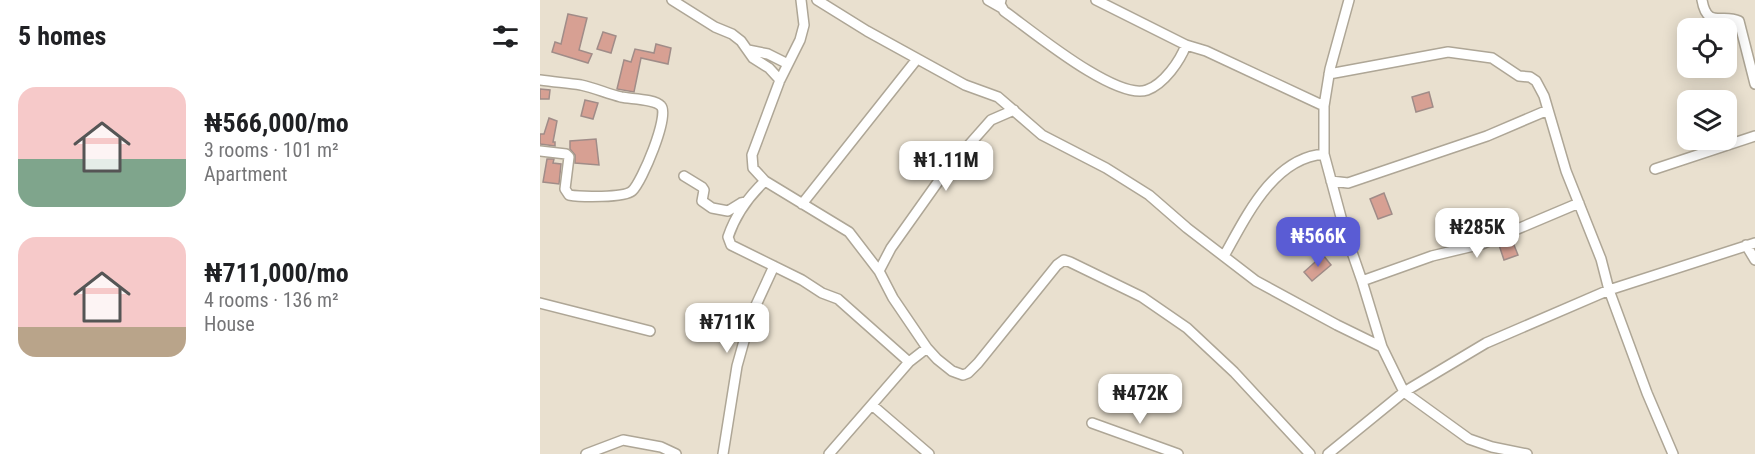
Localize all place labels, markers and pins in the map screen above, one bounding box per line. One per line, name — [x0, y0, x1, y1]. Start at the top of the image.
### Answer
pin: ₦1.11M — [897, 141, 995, 192]
pin: ₦285K — [1435, 208, 1519, 259]
pin: ₦566K — [1276, 217, 1360, 268]
pin: ₦711K — [685, 303, 769, 354]
pin: ₦472K — [1098, 374, 1182, 425]

